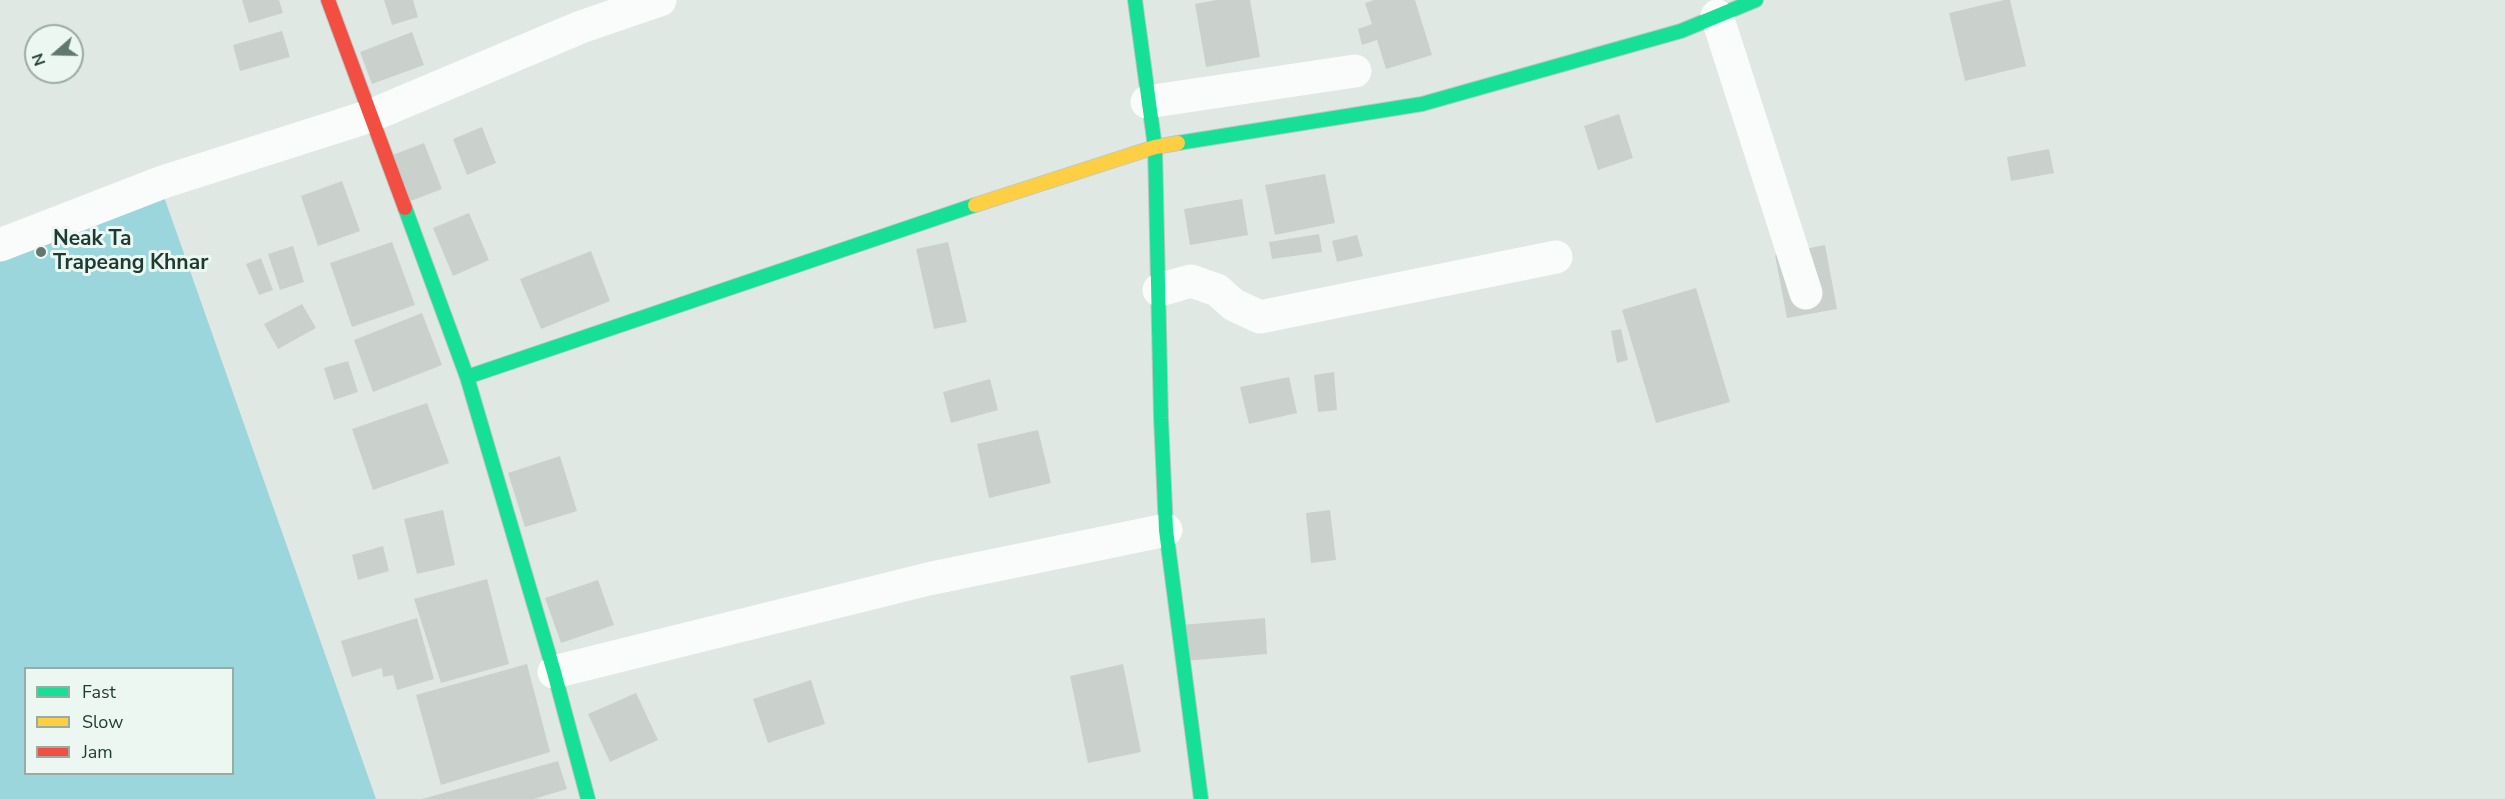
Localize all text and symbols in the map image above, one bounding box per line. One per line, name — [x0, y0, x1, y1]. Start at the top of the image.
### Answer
north arrow — [24, 24, 84, 84]
text: N — [27, 50, 51, 69]
place label: Neak Ta Trapeang Khnar — [53, 227, 208, 277]
marker: Neak Ta Trapeang Khnar — [34, 245, 48, 259]
legend — [24, 667, 234, 775]
text: Fast — [82, 680, 116, 704]
text: Slow — [82, 710, 123, 734]
text: Jam — [82, 740, 113, 764]

